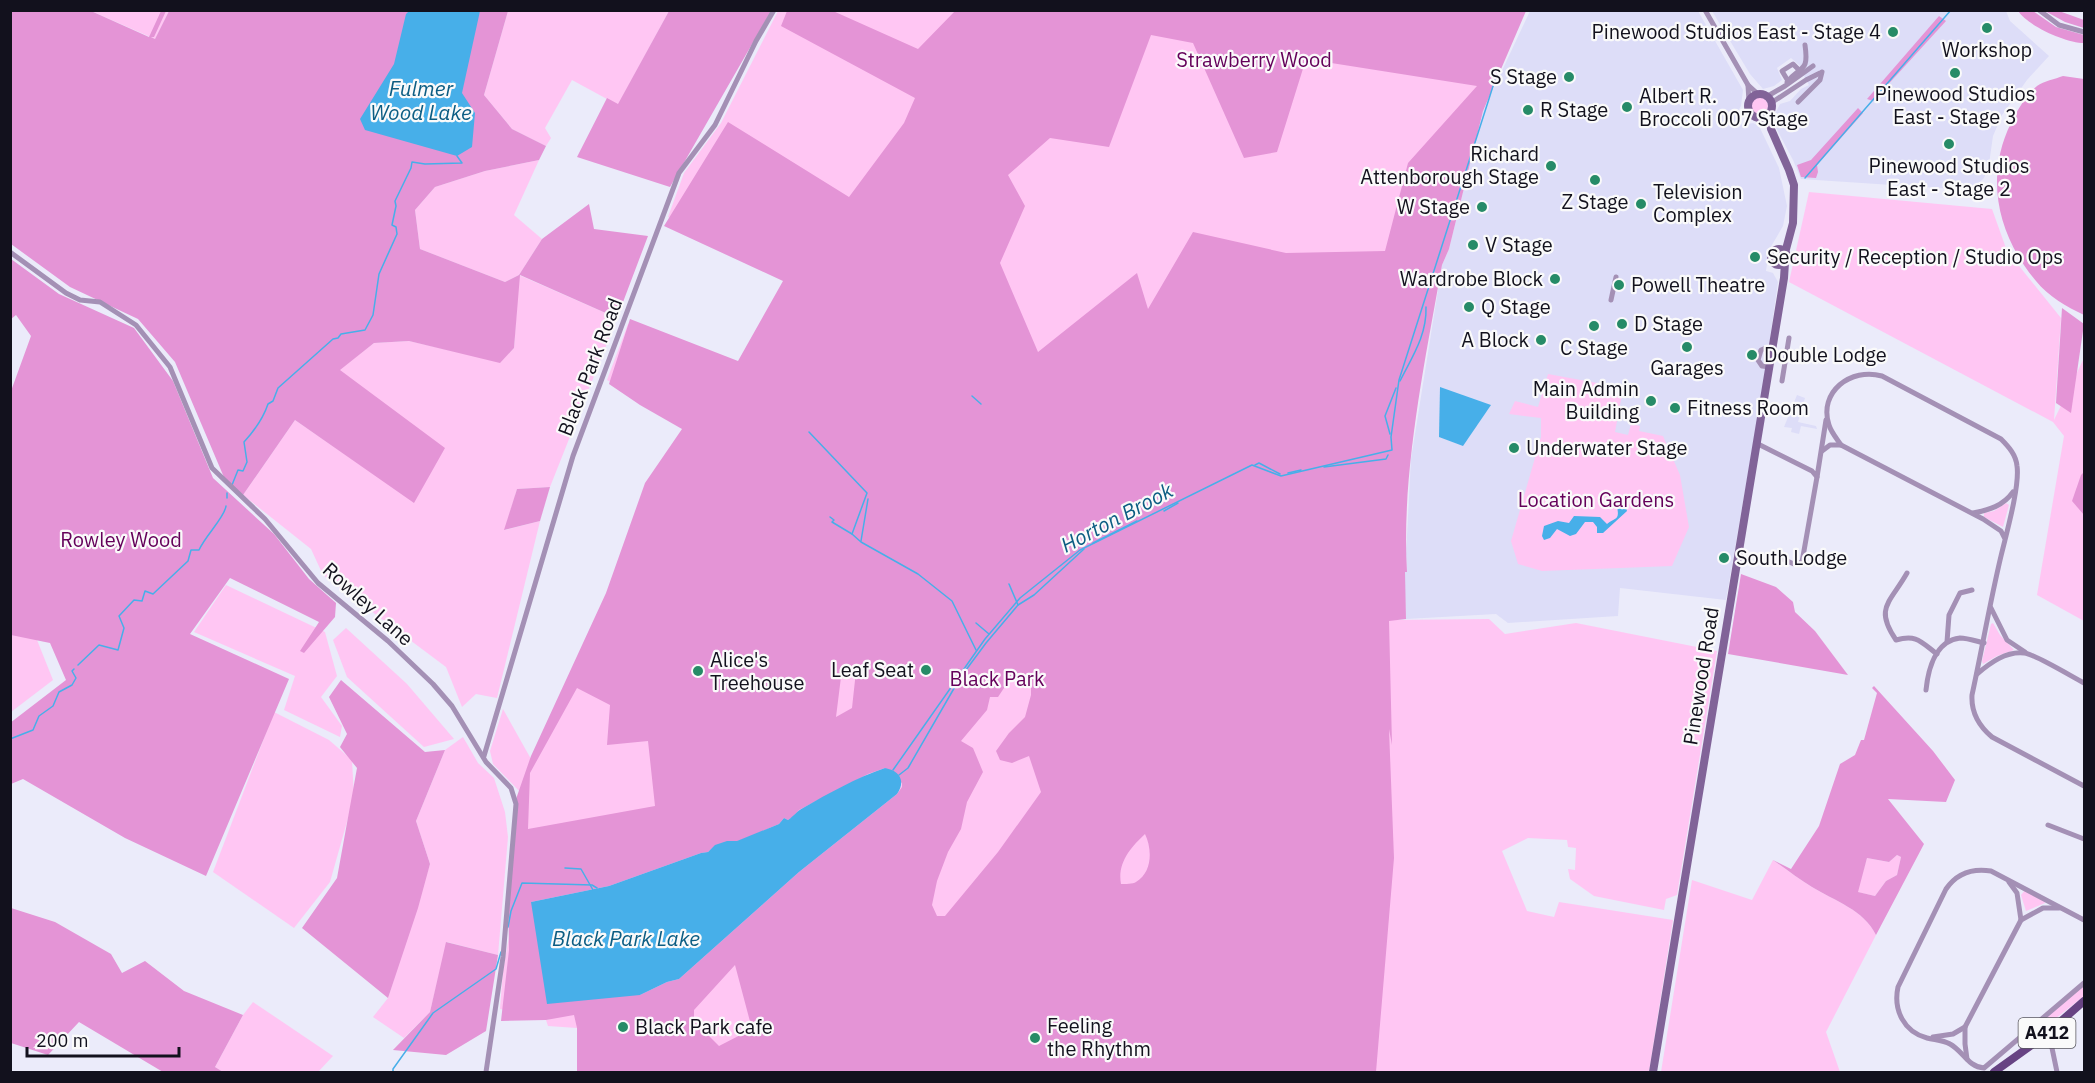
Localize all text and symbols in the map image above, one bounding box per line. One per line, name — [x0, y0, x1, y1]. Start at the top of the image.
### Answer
place label: Pinewood Studios East - Stage 4 — [1592, 18, 1881, 45]
marker: Workshop — [1980, 21, 1994, 35]
marker: Pinewood Studios East - Stage 4 — [1886, 25, 1900, 39]
place label: Workshop — [1942, 36, 2032, 63]
park label: Strawberry Wood — [1176, 46, 1332, 73]
place label: S Stage — [1490, 63, 1557, 90]
marker: Pinewood Studios East - Stage 3 — [1948, 66, 1962, 80]
marker: S Stage — [1562, 70, 1576, 84]
water label: Fulmer Wood Lake — [370, 74, 472, 126]
place label: Pinewood Studios East - Stage 3 — [1875, 80, 2035, 130]
place label: Albert R. Broccoli 007 Stage — [1639, 82, 1808, 132]
place label: R Stage — [1540, 96, 1608, 123]
marker: Albert R. Broccoli 007 Stage — [1620, 100, 1634, 114]
marker: R Stage — [1521, 103, 1535, 117]
marker: Pinewood Studios East - Stage 2 — [1942, 137, 1956, 151]
place label: Richard Attenborough Stage — [1360, 140, 1539, 190]
place label: Pinewood Studios East - Stage 2 — [1869, 152, 2029, 202]
marker: Richard Attenborough Stage — [1544, 159, 1558, 173]
marker: Z Stage — [1588, 173, 1602, 187]
place label: Television Complex — [1653, 178, 1743, 228]
place label: Z Stage — [1561, 188, 1629, 215]
place label: W Stage — [1397, 193, 1470, 220]
marker: Television Complex — [1634, 197, 1648, 211]
marker: W Stage — [1475, 200, 1489, 214]
place label: V Stage — [1485, 231, 1553, 258]
marker: V Stage — [1466, 238, 1480, 252]
place label: Security / Reception / Studio Ops — [1767, 243, 2063, 270]
marker: Security / Reception / Studio Ops — [1748, 250, 1762, 264]
place label: Wardrobe Block — [1400, 265, 1543, 292]
place label: Powell Theatre — [1631, 271, 1765, 298]
marker: Wardrobe Block — [1548, 272, 1562, 286]
marker: Powell Theatre — [1612, 278, 1626, 292]
place label: Q Stage — [1481, 293, 1551, 320]
street label: Black Park Road — [551, 294, 628, 440]
marker: Q Stage — [1462, 300, 1476, 314]
place label: D Stage — [1634, 310, 1703, 337]
marker: D Stage — [1615, 317, 1629, 331]
marker: C Stage — [1587, 319, 1601, 333]
place label: A Block — [1461, 326, 1529, 353]
marker: A Block — [1534, 333, 1548, 347]
place label: C Stage — [1560, 334, 1628, 361]
marker: Garages — [1680, 340, 1694, 354]
place label: Double Lodge — [1764, 341, 1887, 368]
marker: Double Lodge — [1745, 348, 1759, 362]
place label: Garages — [1650, 354, 1724, 381]
place label: Main Admin Building — [1533, 375, 1639, 425]
marker: Main Admin Building — [1644, 394, 1658, 408]
place label: Fitness Room — [1687, 394, 1809, 421]
marker: Fitness Room — [1668, 401, 1682, 415]
place label: Underwater Stage — [1526, 434, 1688, 461]
marker: Underwater Stage — [1507, 441, 1521, 455]
water label: Horton Brook — [1056, 475, 1179, 558]
park label: Location Gardens — [1518, 486, 1674, 513]
park label: Rowley Wood — [60, 526, 182, 553]
place label: South Lodge — [1736, 544, 1847, 571]
marker: South Lodge — [1717, 551, 1731, 565]
street label: Rowley Lane — [317, 556, 419, 651]
street label: Pinewood Road — [1676, 605, 1725, 747]
place label: Alice's Treehouse — [710, 646, 804, 696]
place label: Leaf Seat — [831, 656, 914, 683]
marker: Leaf Seat — [919, 663, 933, 677]
marker: Alice's Treehouse — [691, 664, 705, 678]
park label: Black Park — [950, 665, 1045, 692]
water label: Black Park Lake — [552, 924, 700, 952]
place label: Feeling the Rhythm — [1047, 1012, 1151, 1062]
place label: Black Park cafe — [635, 1013, 773, 1040]
road number: A412 — [2018, 1018, 2076, 1048]
scale bar — [27, 1020, 178, 1058]
marker: Black Park cafe — [616, 1020, 630, 1034]
text: 200 m — [36, 1029, 88, 1052]
marker: Feeling the Rhythm — [1028, 1031, 1042, 1045]

